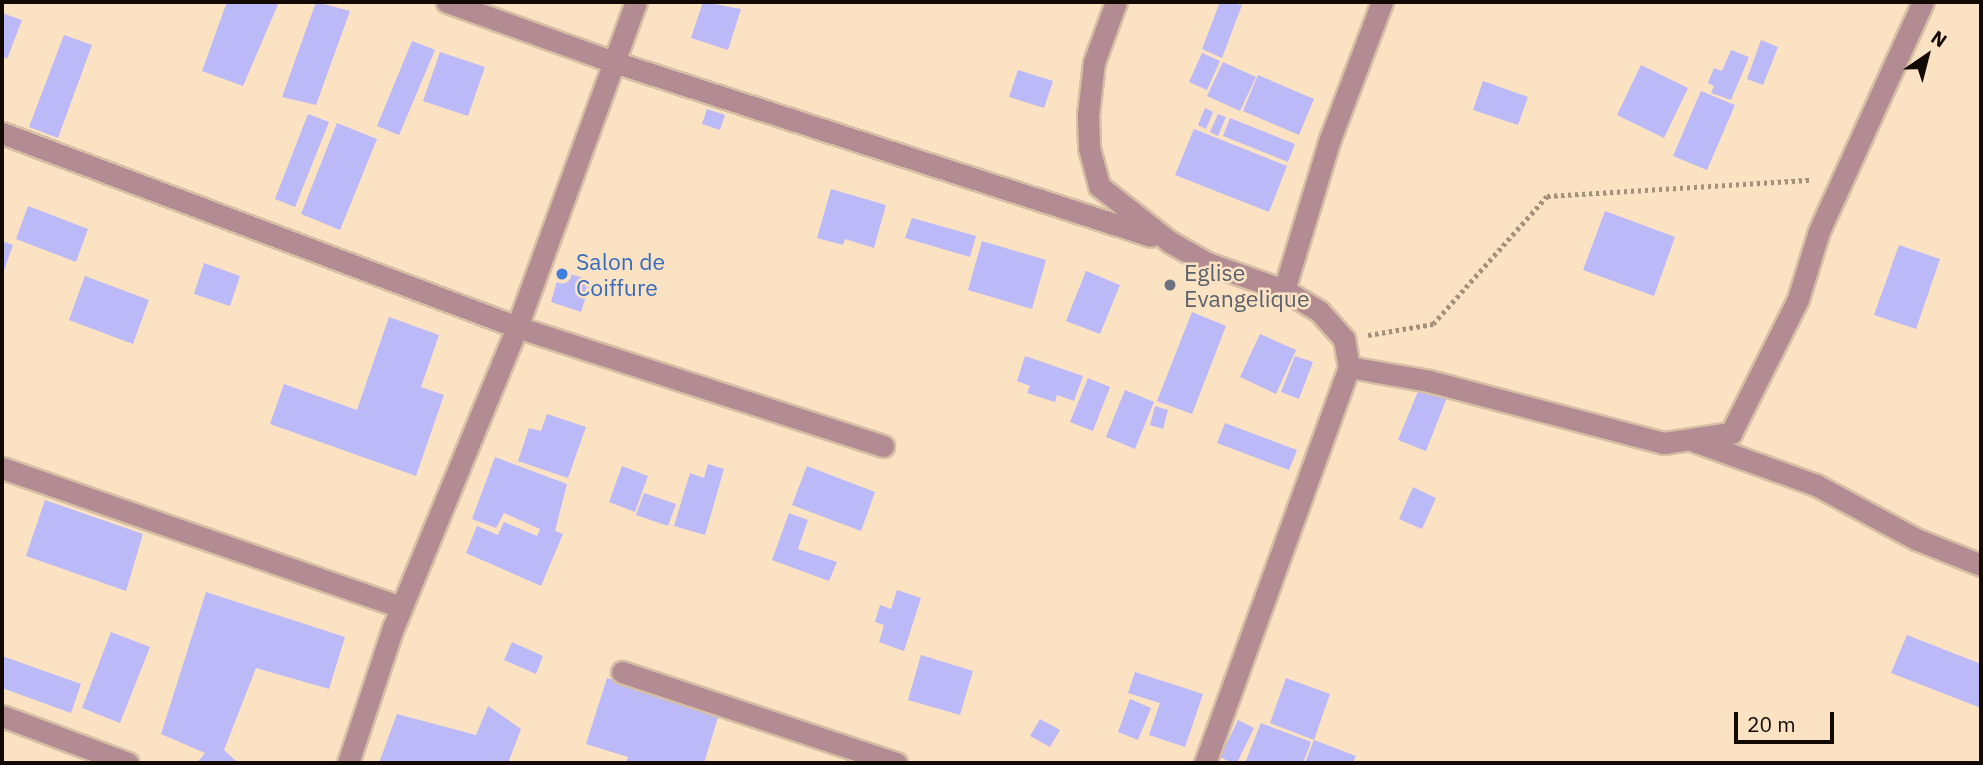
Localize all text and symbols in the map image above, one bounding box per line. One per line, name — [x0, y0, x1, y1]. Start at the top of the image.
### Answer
north arrow — [1892, 21, 1962, 91]
text: N — [1927, 25, 1952, 53]
place label: Salon de Coiffure — [576, 247, 665, 301]
place label: Eglise Evangelique — [1184, 258, 1310, 312]
marker: Salon de Coiffure — [554, 266, 570, 282]
marker: Eglise Evangelique — [1162, 277, 1178, 293]
scale bar — [1738, 698, 1838, 742]
text: 20 m — [1747, 710, 1796, 738]

